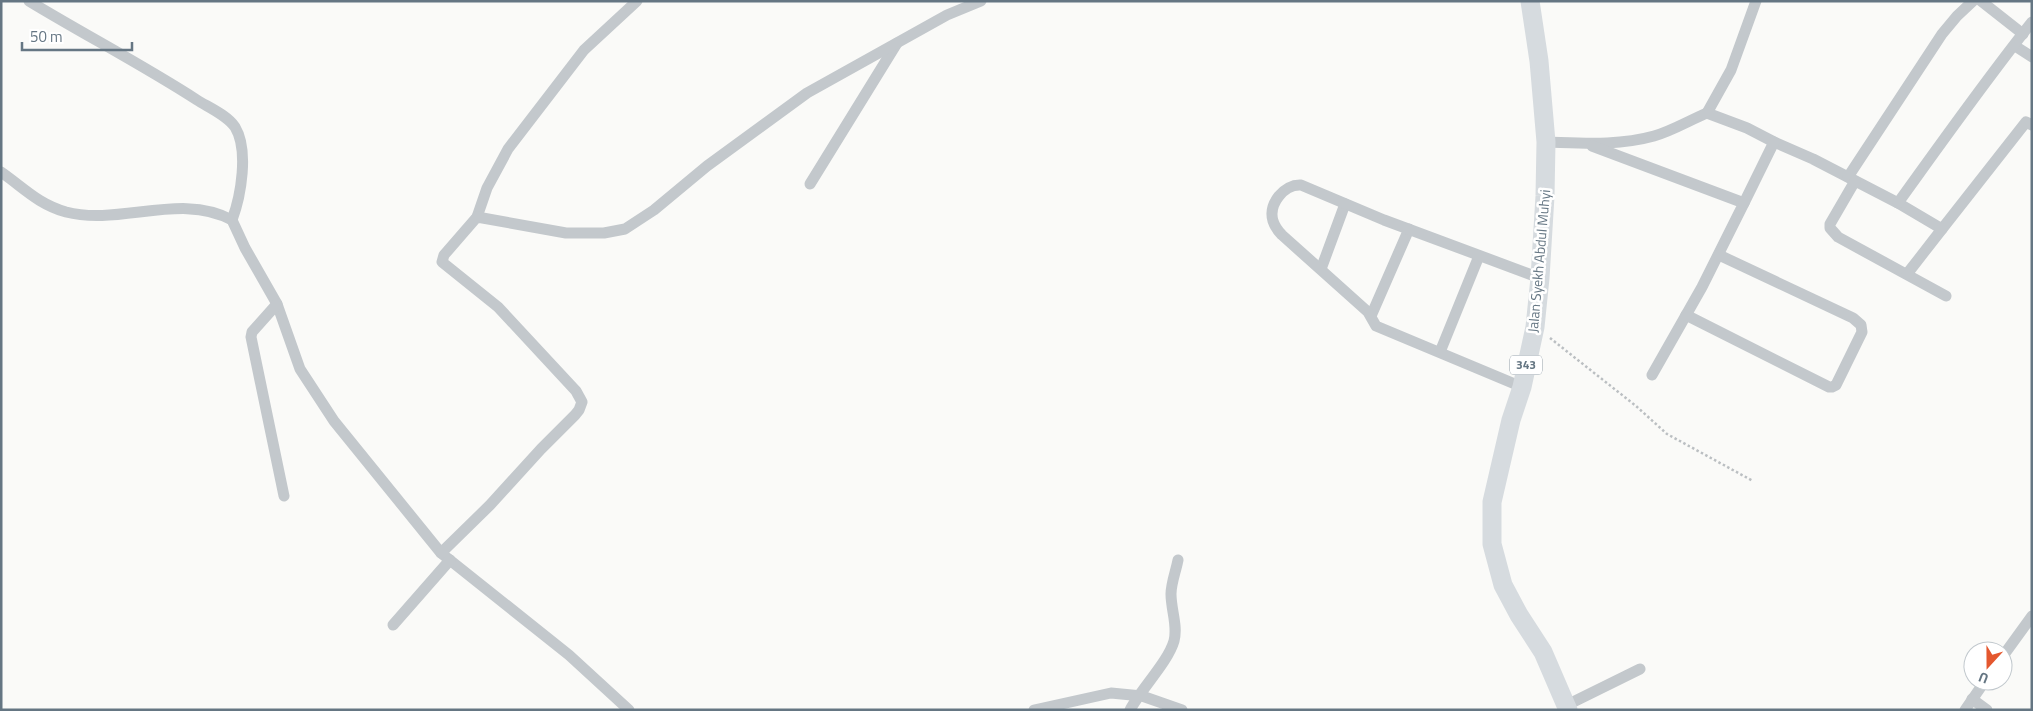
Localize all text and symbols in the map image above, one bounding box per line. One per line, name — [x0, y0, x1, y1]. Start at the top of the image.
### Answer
scale bar — [22, 20, 132, 52]
text: 50 m — [30, 25, 63, 48]
street label: Jalan Syekh Abdul Muhyi — [1522, 188, 1555, 333]
road number: 343 — [1510, 356, 1542, 374]
north arrow — [1963, 641, 2013, 691]
text: U — [1975, 667, 1991, 690]

